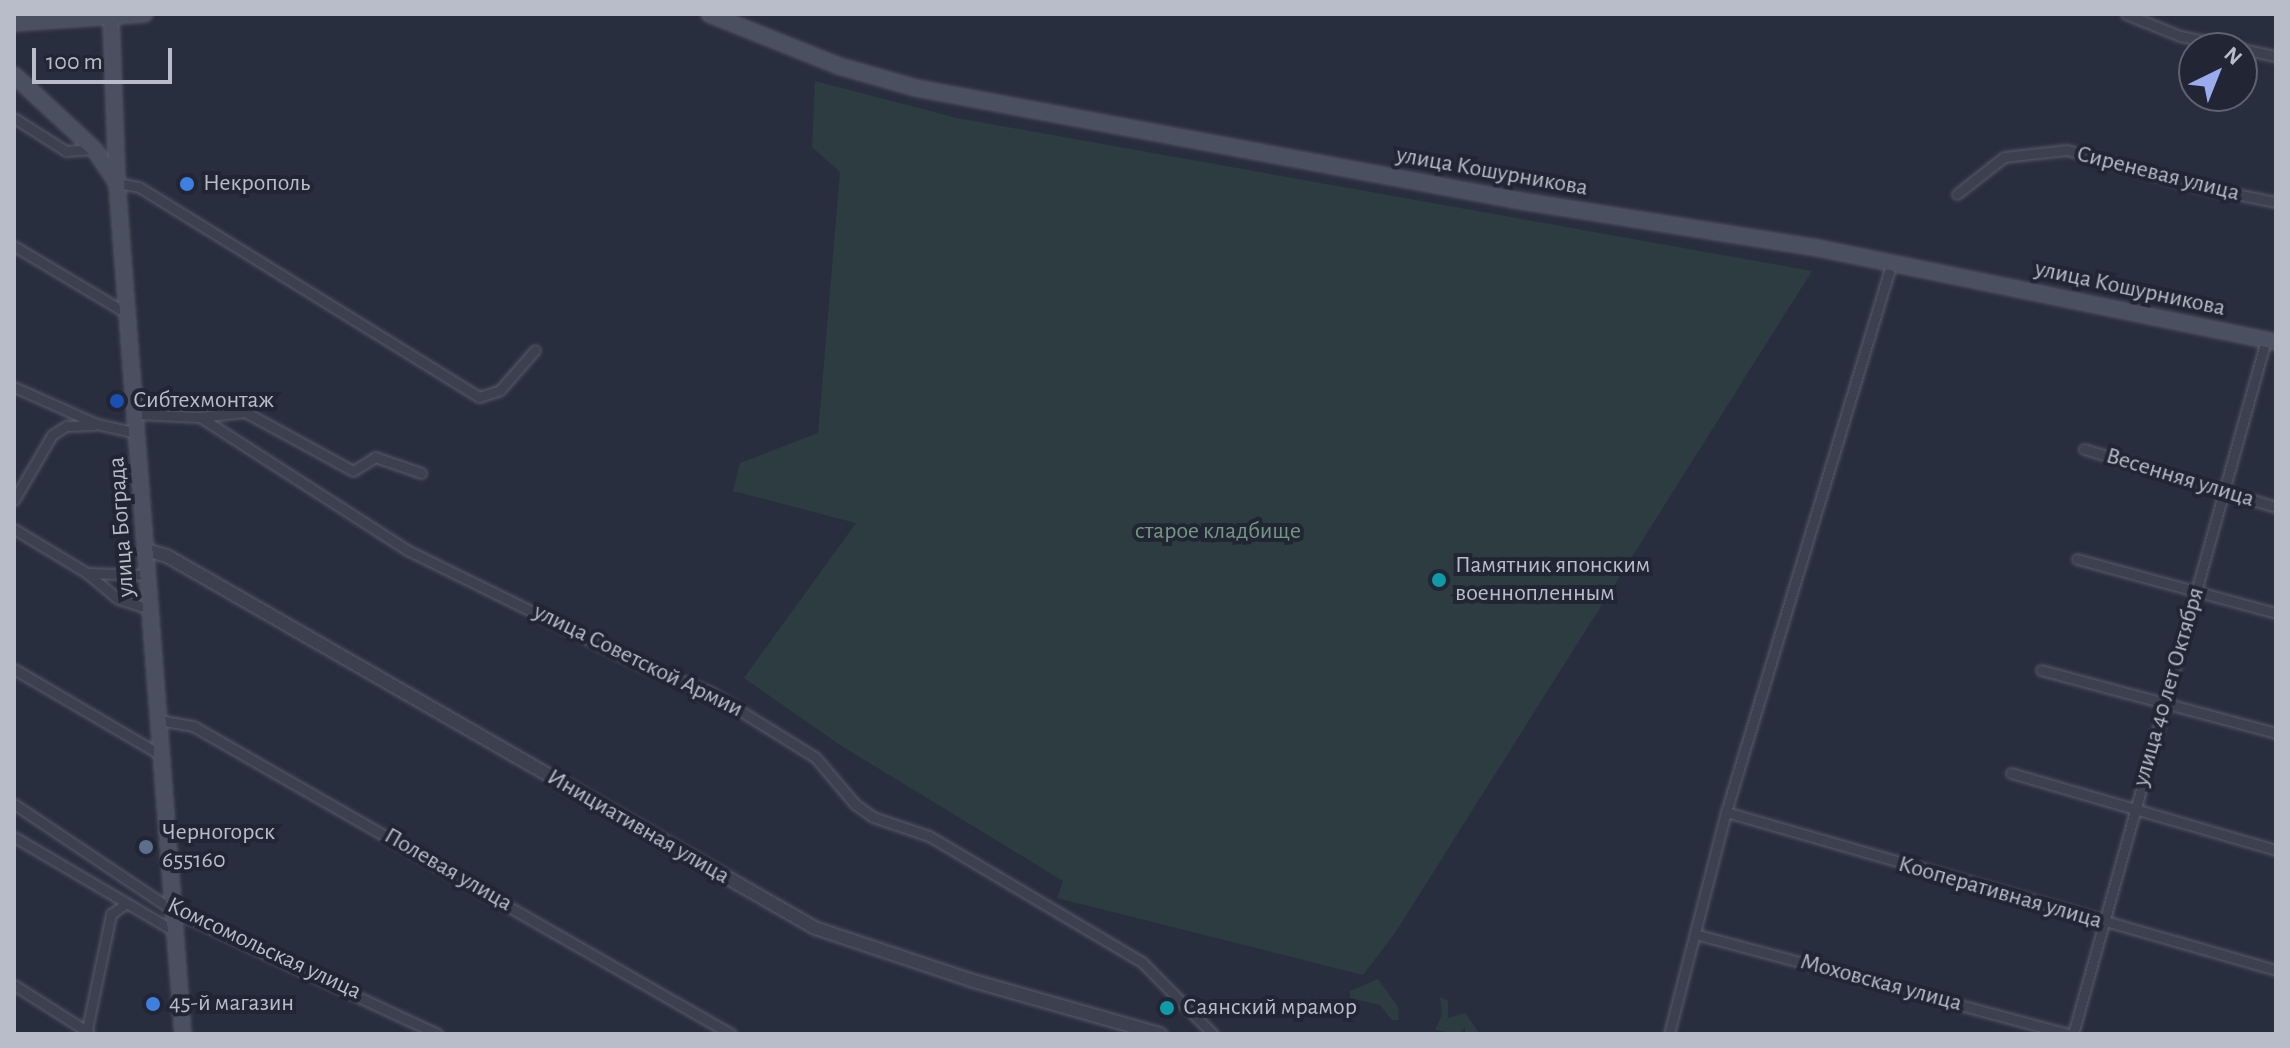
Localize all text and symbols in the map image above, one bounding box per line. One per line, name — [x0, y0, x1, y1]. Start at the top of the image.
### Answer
scale bar — [36, 32, 176, 82]
north arrow — [2178, 32, 2258, 112]
text: N — [2220, 43, 2246, 69]
text: 100 m — [46, 50, 103, 74]
street label: Сиреневая улица — [2074, 140, 2242, 208]
street label: улица Кошурникова — [1394, 141, 1590, 203]
place label: Некрополь — [203, 170, 310, 198]
marker: Некрополь — [178, 175, 196, 193]
street label: улица Кошурникова — [2032, 255, 2228, 323]
place label: Сибтехмонтаж — [133, 387, 274, 415]
marker: Сибтехмонтаж — [108, 392, 126, 410]
street label: Весенняя улица — [2102, 442, 2258, 514]
street label: улица Бограда — [103, 456, 141, 598]
park label: старое кладбище — [1135, 518, 1301, 546]
place label: Памятник японским военнопленным — [1455, 552, 1650, 608]
marker: Памятник японским военнопленным — [1430, 571, 1448, 589]
street label: улица 40 лет Октября — [2127, 584, 2211, 790]
street label: улица Советской Армии — [529, 598, 747, 724]
street label: Инициативная улица — [542, 763, 734, 891]
place label: Черногорск 655160 — [162, 819, 275, 875]
street label: Полевая улица — [379, 822, 517, 918]
marker: Черногорск 655160 — [137, 838, 155, 856]
street label: Кооперативная улица — [1895, 850, 2105, 936]
street label: Комсомольская улица — [162, 891, 366, 1007]
street label: Моховская улица — [1797, 948, 1965, 1018]
place label: 45-й магазин — [169, 990, 294, 1018]
place label: Саянский мрамор — [1183, 994, 1357, 1022]
marker: 45-й магазин — [144, 995, 162, 1013]
marker: Саянский мрамор — [1158, 999, 1176, 1017]

